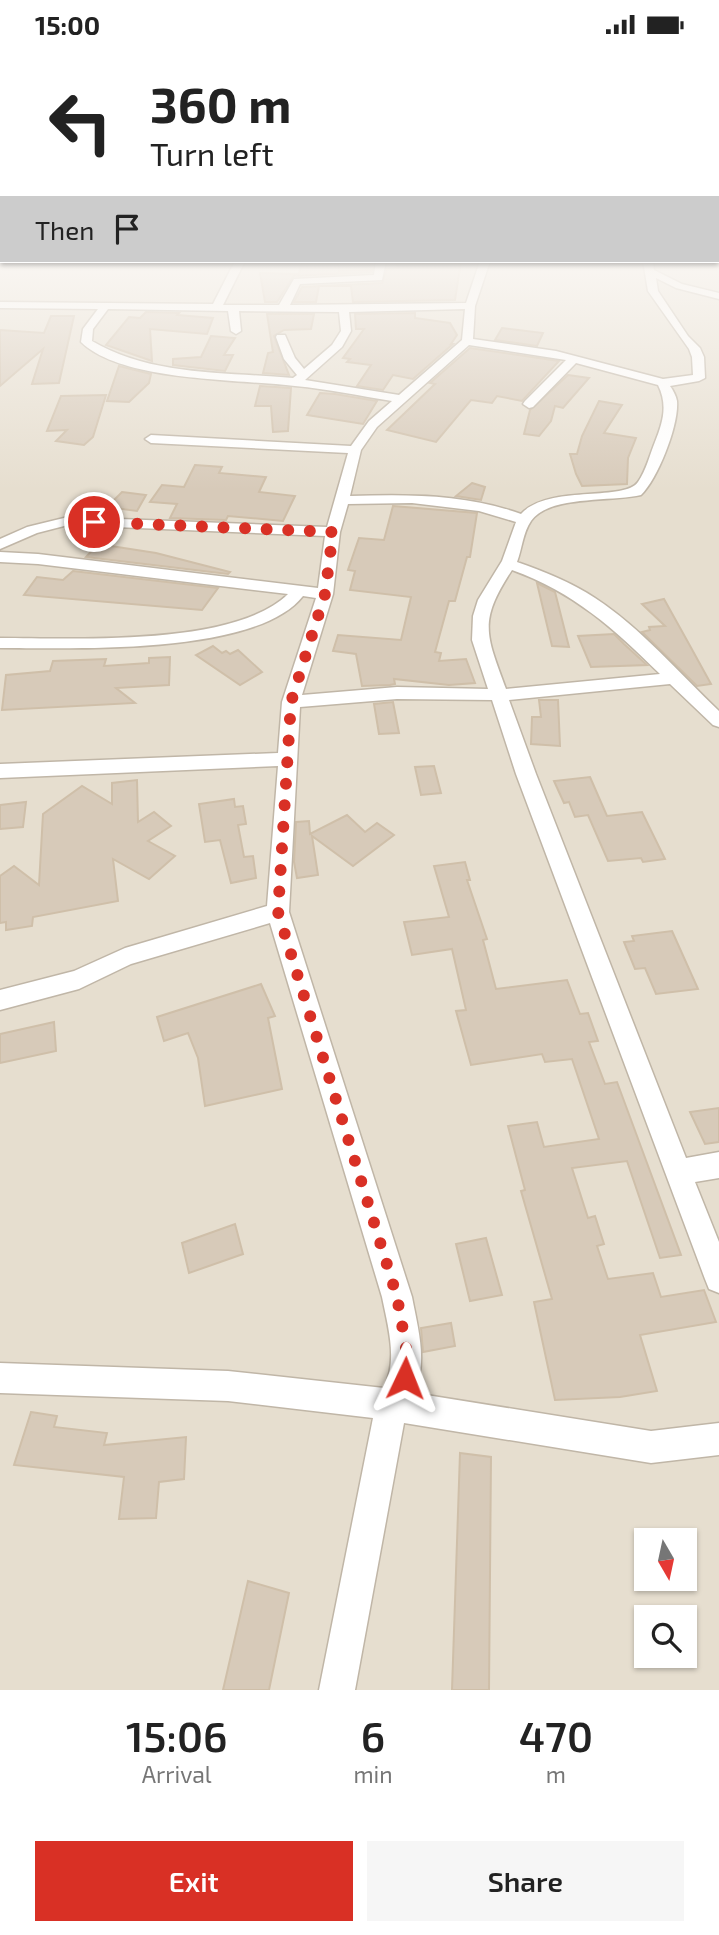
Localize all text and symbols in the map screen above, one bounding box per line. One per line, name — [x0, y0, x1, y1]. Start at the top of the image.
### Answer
text: 15:00 — [35, 9, 100, 40]
text: 360 m — [150, 74, 291, 133]
icon: left — [35, 77, 126, 168]
text: Turn left — [150, 134, 274, 172]
icon: arrive — [108, 210, 146, 248]
text: Then — [35, 214, 94, 245]
pin — [64, 492, 124, 552]
icon: arrive — [75, 503, 113, 541]
position arrow — [368, 1341, 442, 1415]
north arrow — [634, 1528, 696, 1591]
map controls — [634, 1528, 697, 1668]
button: search — [634, 1605, 697, 1668]
text: 15:06 — [126, 1710, 227, 1760]
text: 6 — [361, 1710, 385, 1760]
text: 470 — [519, 1710, 593, 1760]
text: Arrival — [142, 1760, 212, 1788]
text: min — [353, 1760, 393, 1788]
text: m — [546, 1760, 566, 1788]
button: Exit — [35, 1841, 353, 1921]
button: Share — [367, 1841, 684, 1921]

